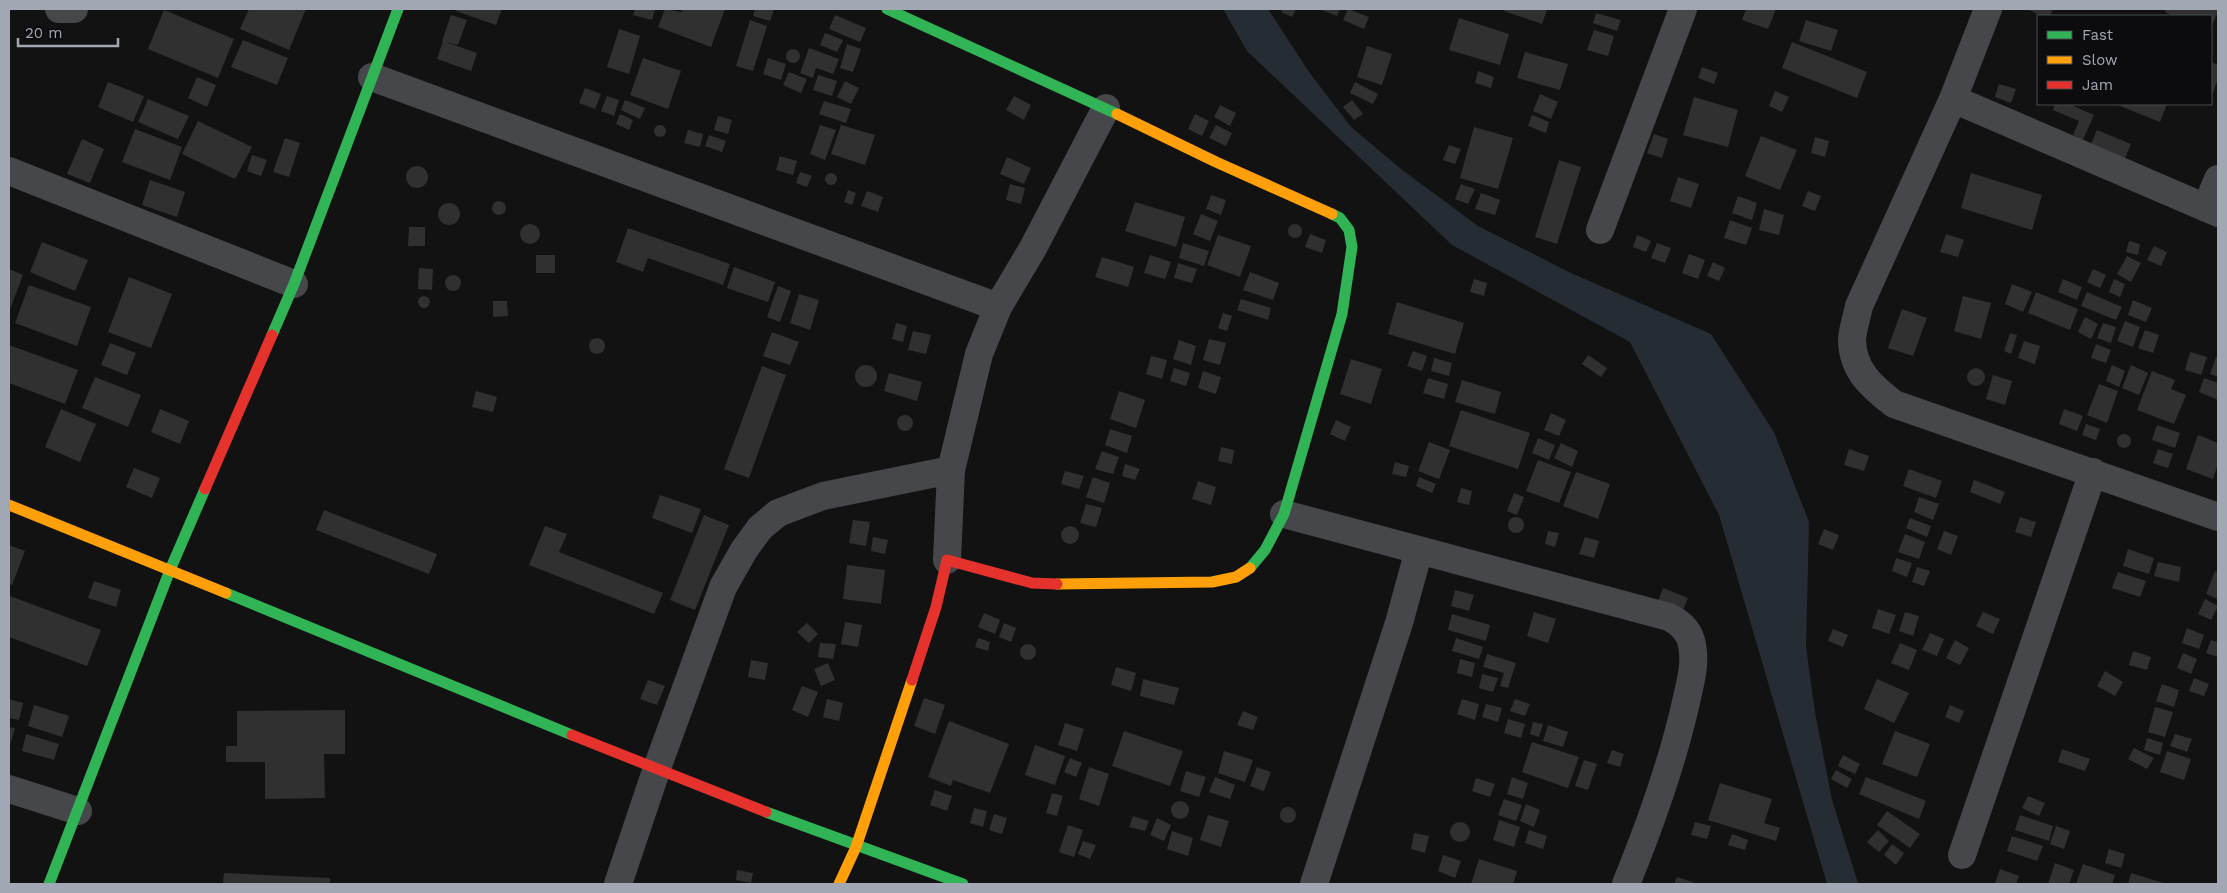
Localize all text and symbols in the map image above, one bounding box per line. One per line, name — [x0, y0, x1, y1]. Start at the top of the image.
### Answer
scale bar — [18, 15, 118, 47]
legend — [2037, 15, 2212, 105]
text: 20 m — [25, 24, 63, 42]
text: Fast — [2082, 26, 2114, 44]
text: Slow — [2082, 51, 2118, 69]
text: Jam — [2082, 76, 2113, 94]

